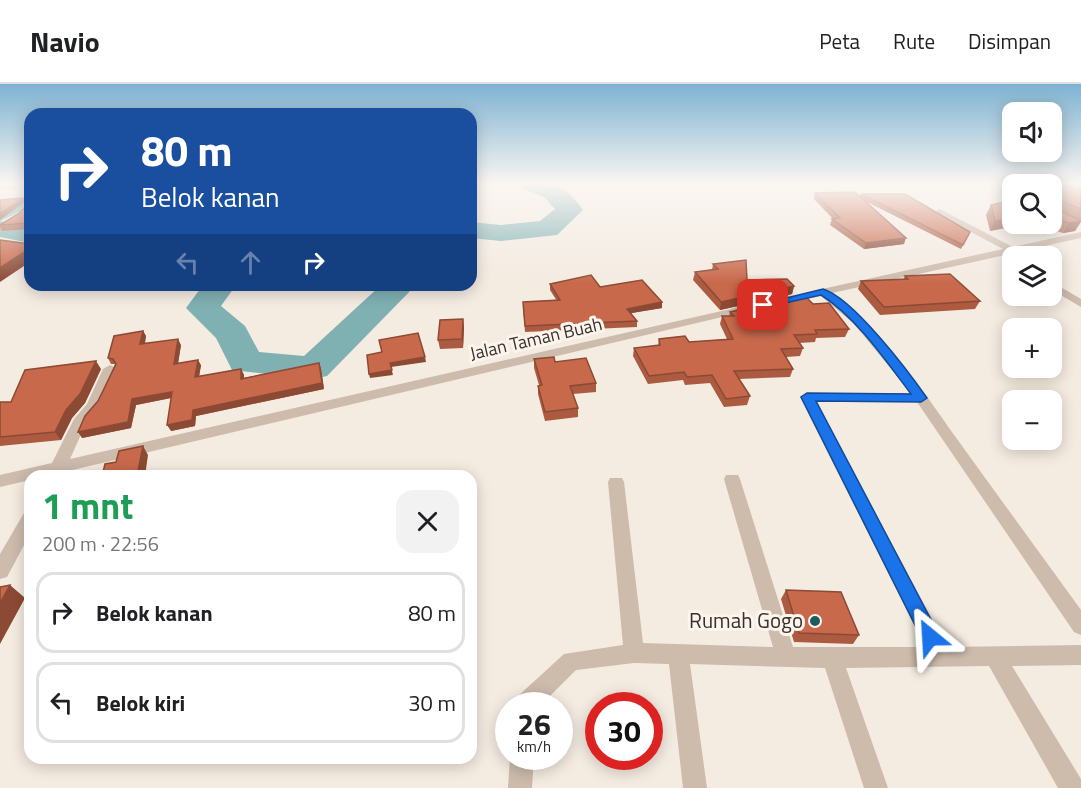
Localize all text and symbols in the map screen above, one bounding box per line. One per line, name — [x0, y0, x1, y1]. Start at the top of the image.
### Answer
text: Navio — [30, 20, 100, 63]
text: Peta — [819, 25, 860, 57]
text: Rute — [893, 25, 935, 57]
text: Disimpan — [968, 25, 1051, 57]
map controls — [1002, 102, 1062, 450]
button: sound — [1002, 102, 1062, 162]
text: 80 m — [141, 118, 233, 182]
icon: right — [42, 132, 120, 210]
button: search — [1002, 174, 1062, 234]
text: Belok kanan — [141, 176, 280, 217]
icon: left — [171, 246, 204, 279]
icon: ahead — [234, 246, 267, 279]
icon: right — [297, 246, 330, 279]
button: layers — [1002, 246, 1062, 306]
pin — [737, 279, 788, 330]
icon: arrive — [746, 288, 779, 321]
street label: Jalan Taman Buah — [467, 310, 605, 367]
button: + — [1002, 318, 1062, 378]
button: − — [1002, 390, 1062, 450]
text: 1 mnt — [42, 478, 133, 533]
button: close — [396, 490, 459, 553]
text: 200 m · 22:56 — [42, 528, 159, 559]
icon: right — [45, 596, 78, 629]
text: Belok kanan — [96, 596, 213, 630]
text: 80 m — [408, 596, 456, 630]
place label: Rumah Gogo — [689, 604, 803, 636]
position arrow — [898, 605, 962, 669]
marker: Rumah Gogo — [808, 614, 822, 628]
icon: left — [45, 686, 78, 719]
text: Belok kiri — [96, 686, 185, 720]
text: 30 m — [408, 686, 456, 720]
speed limit sign: 30 — [585, 692, 663, 770]
text: 26 — [517, 701, 551, 747]
text: km/h — [517, 735, 551, 758]

